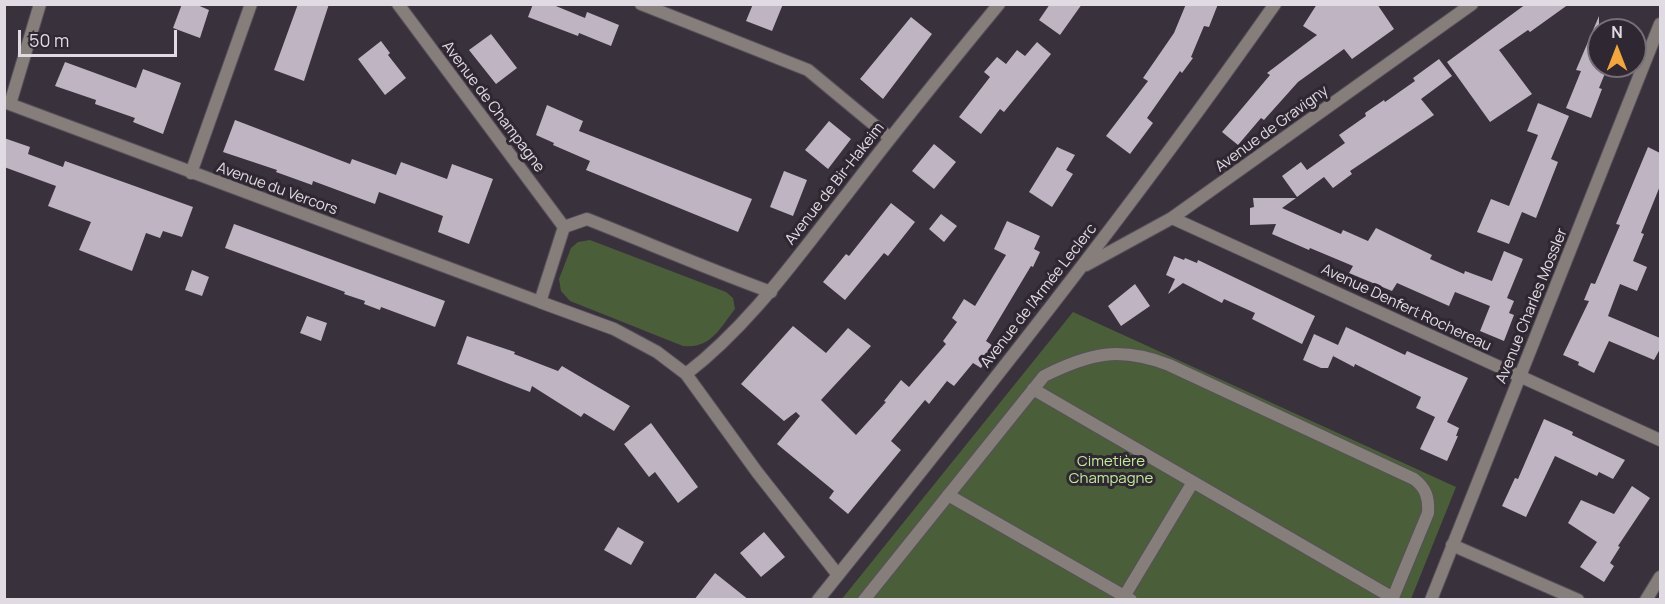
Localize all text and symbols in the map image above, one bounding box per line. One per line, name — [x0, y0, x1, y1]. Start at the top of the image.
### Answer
scale bar — [21, 18, 180, 56]
north arrow — [1587, 18, 1647, 78]
text: N — [1611, 21, 1623, 43]
text: 50 m — [29, 28, 69, 52]
street label: Avenue de Champagne — [438, 38, 548, 176]
street label: Avenue de Gravigny — [1212, 82, 1332, 176]
street label: Avenue de Bir-Hakeim — [782, 119, 888, 249]
street label: Avenue du Vercors — [214, 159, 340, 219]
street label: Avenue de l'Armée Leclerc — [977, 220, 1101, 372]
street label: Avenue Charles Mossler — [1493, 226, 1571, 386]
street label: Avenue Denfert Rochereau — [1318, 261, 1494, 355]
park label: Cimetière Champagne — [1069, 453, 1153, 488]

